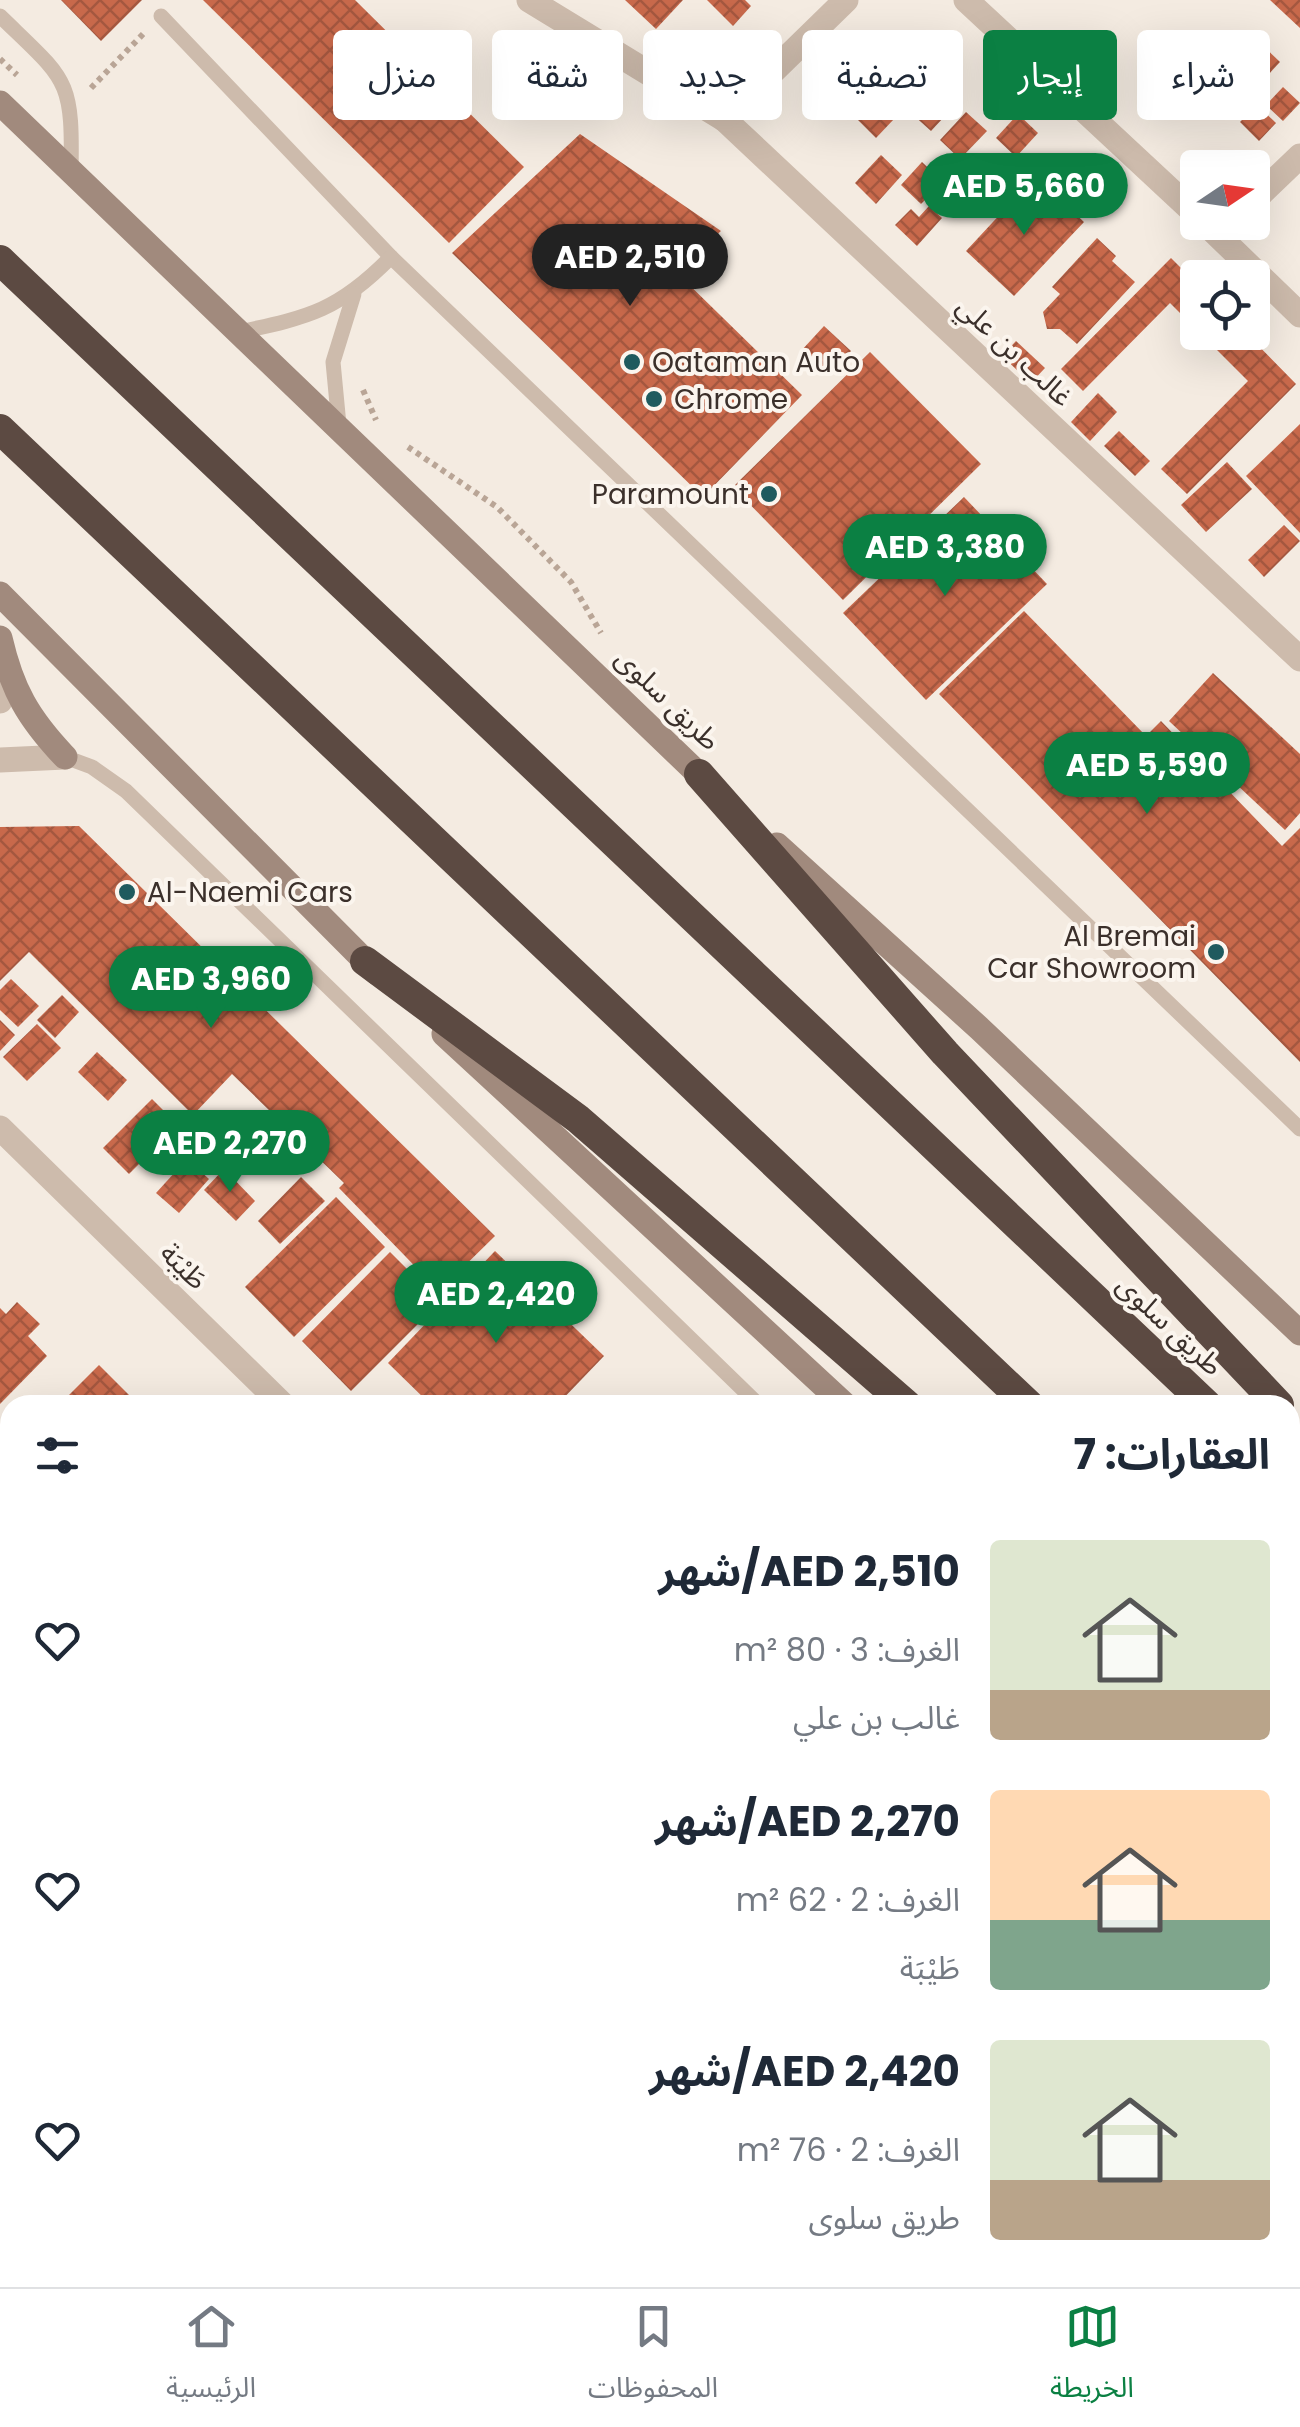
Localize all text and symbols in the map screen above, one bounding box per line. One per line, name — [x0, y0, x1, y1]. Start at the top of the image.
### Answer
chip: منزل — [333, 30, 472, 120]
chip: شقة — [492, 30, 623, 120]
chip: جديد — [643, 30, 782, 120]
chip: تصفية — [802, 30, 963, 120]
chip: إيجار — [983, 30, 1117, 120]
chip: شراء — [1137, 30, 1270, 120]
north arrow — [1180, 150, 1270, 240]
map controls — [1180, 150, 1270, 350]
pin: AED 5,660 — [910, 153, 1138, 238]
text: AED 5,660 — [943, 163, 1105, 208]
pin: AED 2,510 — [516, 224, 744, 309]
text: AED 2,510 — [554, 234, 706, 279]
button: locate — [1180, 260, 1270, 350]
street label: غالب بن علي — [947, 287, 1081, 417]
place label: Oataman Auto — [652, 343, 860, 382]
marker: Oataman Auto — [621, 351, 643, 373]
place label: Chrome — [674, 380, 788, 419]
marker: Chrome — [643, 388, 665, 410]
place label: Paramount — [592, 475, 749, 514]
marker: Paramount — [758, 483, 780, 505]
pin: AED 3,380 — [831, 514, 1059, 599]
text: AED 3,380 — [865, 524, 1025, 569]
street label: طريق سلوى — [606, 639, 729, 759]
pin: AED 5,590 — [1033, 732, 1261, 817]
text: AED 5,590 — [1066, 742, 1228, 787]
place label: Al-Naemi Cars — [147, 873, 353, 912]
marker: Al-Naemi Cars — [116, 881, 138, 903]
place label: Al Bremai Car Showroom — [987, 917, 1196, 988]
marker: Al Bremai Car Showroom — [1205, 941, 1227, 963]
pin: AED 3,960 — [97, 946, 325, 1031]
text: AED 3,960 — [131, 956, 291, 1001]
pin: AED 2,270 — [116, 1110, 344, 1195]
text: AED 2,270 — [153, 1120, 307, 1165]
street label: طَيْبَة — [151, 1234, 216, 1299]
pin: AED 2,420 — [382, 1261, 610, 1346]
street label: طريق سلوى — [1108, 1266, 1231, 1385]
text: AED 2,420 — [416, 1271, 576, 1316]
text: العقارات: 7 — [1073, 1425, 1270, 1484]
icon: filters — [30, 1428, 85, 1483]
text: AED 2,510/شهر — [659, 1542, 960, 1601]
icon: home — [1070, 1580, 1190, 1700]
icon: heart — [30, 1613, 85, 1668]
text: الغرف: 3 · 80 m² — [734, 1627, 960, 1672]
text: غالب بن علي — [793, 1695, 960, 1740]
text: AED 2,270/شهر — [655, 1792, 960, 1851]
icon: home — [1070, 1830, 1190, 1950]
icon: heart — [30, 1863, 85, 1918]
text: الغرف: 2 · 62 m² — [736, 1877, 960, 1922]
text: طَيْبَة — [900, 1945, 960, 1990]
text: AED 2,420/شهر — [649, 2042, 960, 2101]
icon: home — [1070, 2080, 1190, 2200]
icon: heart — [30, 2113, 85, 2168]
text: الغرف: 2 · 76 m² — [737, 2127, 960, 2172]
text: طريق سلوى — [809, 2195, 960, 2240]
tab: الرئيسية — [166, 2299, 256, 2418]
tab: المحفوظات — [588, 2299, 718, 2418]
tab: الخريطة — [1050, 2299, 1134, 2418]

